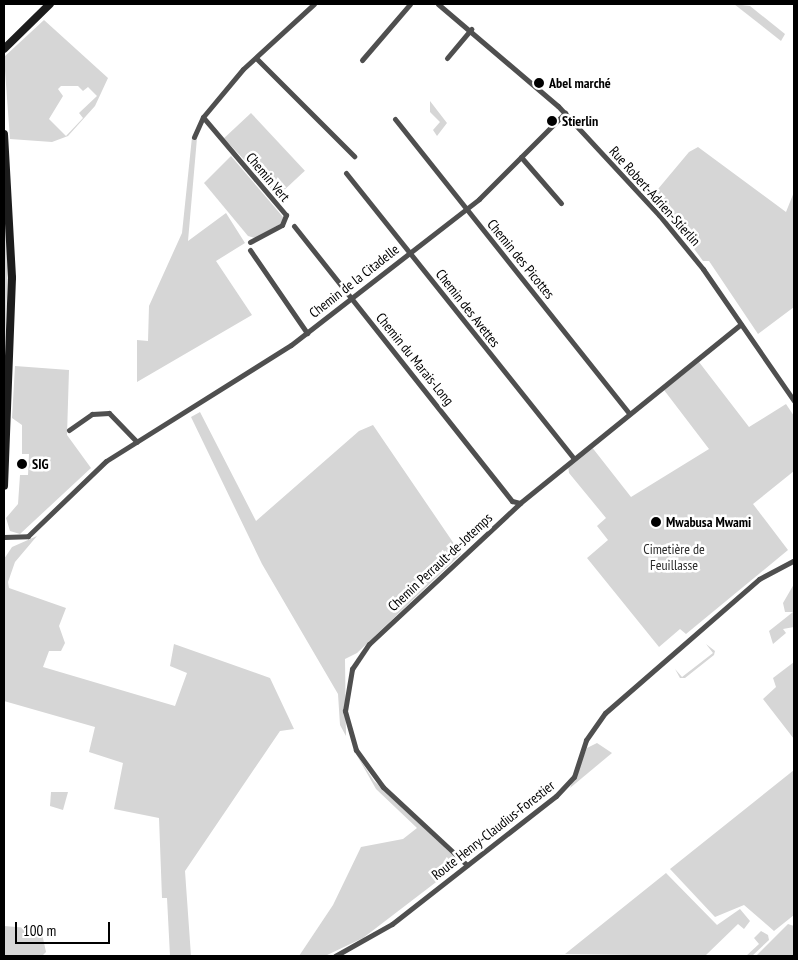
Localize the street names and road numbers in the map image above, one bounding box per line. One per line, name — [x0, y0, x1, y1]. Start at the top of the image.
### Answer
street label: Rue Robert-Adrien-Stierlin — [606, 143, 704, 249]
street label: Chemin Vert — [243, 149, 293, 205]
street label: Chemin des Picottes — [484, 216, 558, 302]
street label: Chemin de la Citadelle — [306, 241, 402, 321]
street label: Chemin des Avettes — [432, 266, 504, 350]
street label: Chemin du Marais-Long — [373, 309, 457, 409]
street label: Chemin Perrault-de-Jotemps — [384, 509, 496, 615]
street label: Route Henry-Claudius-Forestier — [428, 777, 558, 883]

